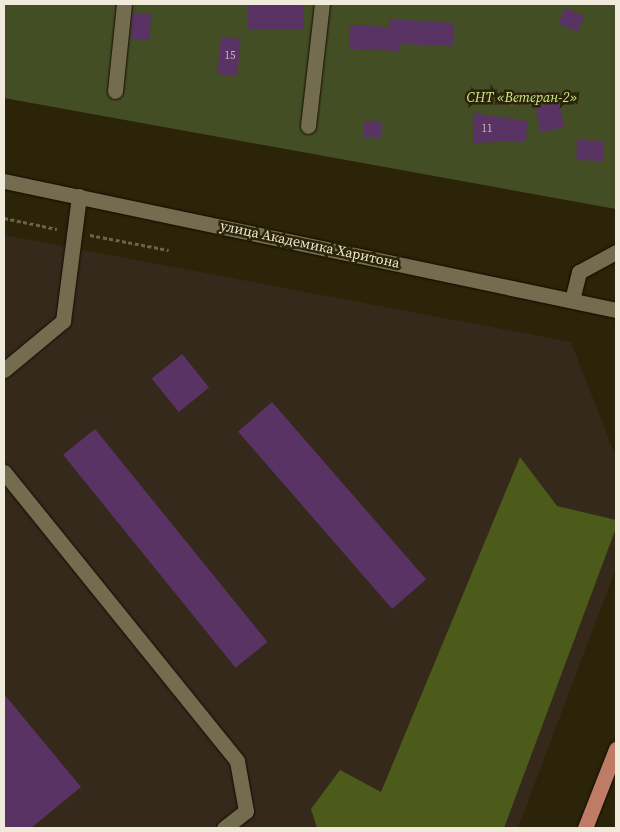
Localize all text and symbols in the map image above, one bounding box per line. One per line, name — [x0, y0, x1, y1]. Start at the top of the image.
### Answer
house number: 15 — [225, 49, 235, 63]
park label: СНТ «Ветеран-2» — [466, 89, 578, 105]
house number: 11 — [482, 122, 492, 136]
street label: улица Академика Харитона — [219, 217, 401, 271]

